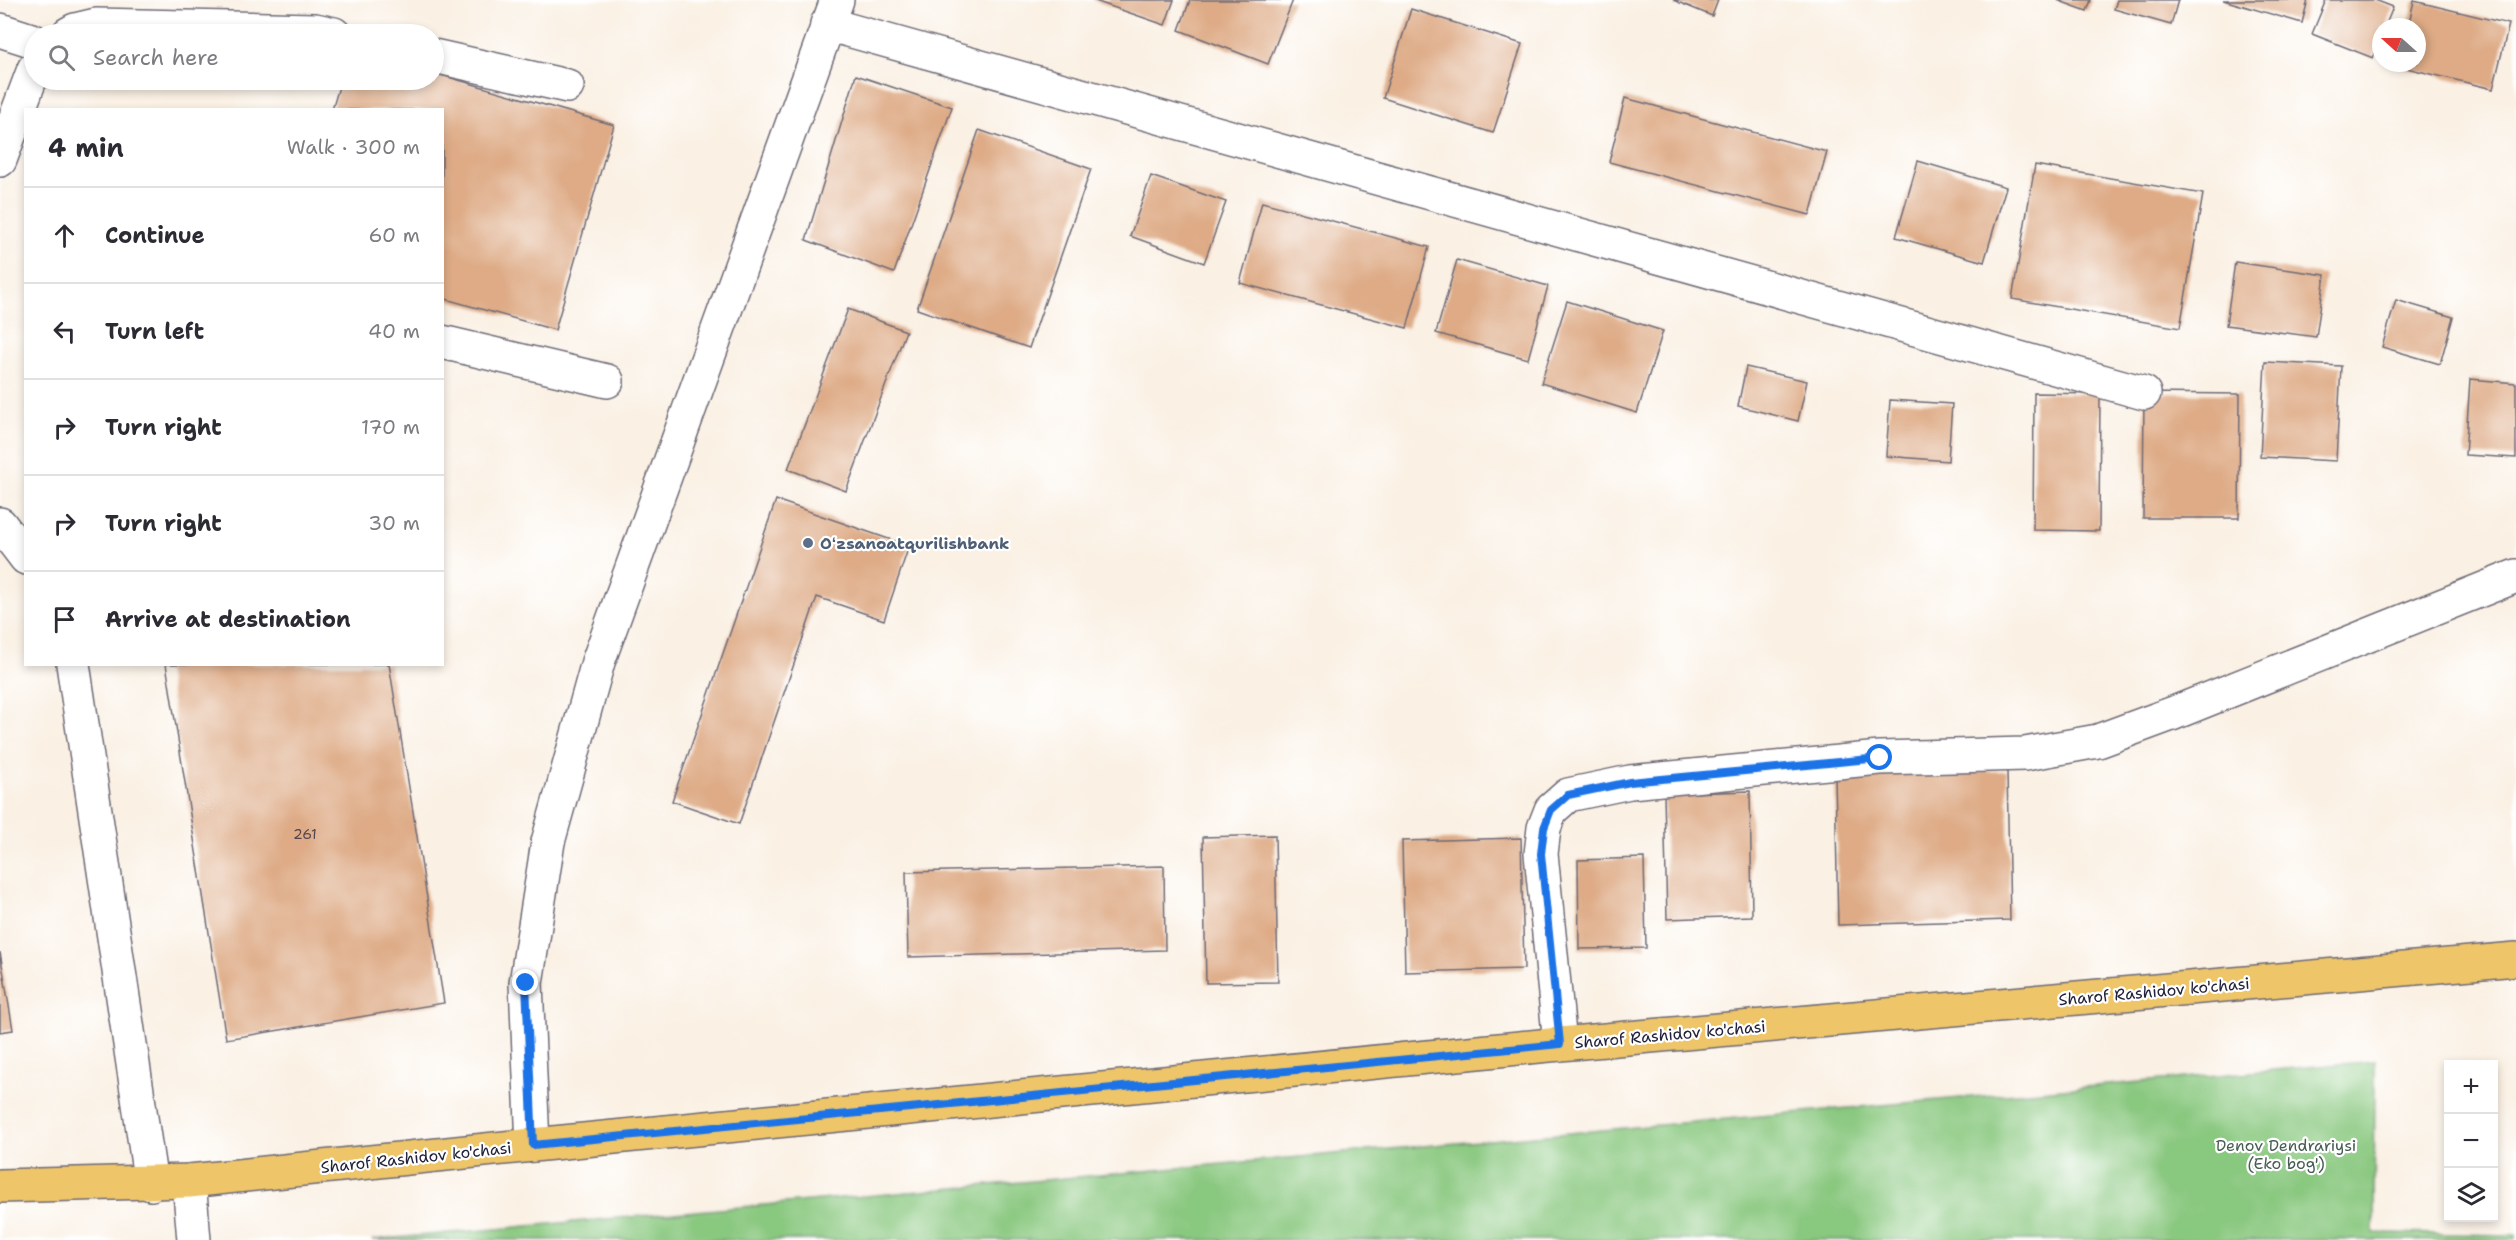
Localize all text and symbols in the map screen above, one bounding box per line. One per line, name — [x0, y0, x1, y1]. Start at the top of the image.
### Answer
north arrow — [2372, 18, 2426, 72]
search box — [24, 24, 444, 90]
icon: search — [45, 41, 78, 74]
text: Search here — [93, 43, 219, 72]
text: 4 min — [48, 130, 124, 165]
text: Walk · 300 m — [287, 134, 420, 160]
icon: ahead — [48, 219, 81, 252]
text: Continue — [105, 221, 205, 250]
text: 60 m — [368, 222, 420, 248]
icon: left — [48, 315, 81, 348]
text: Turn left — [105, 317, 204, 346]
text: 40 m — [368, 318, 420, 344]
icon: right — [48, 411, 81, 444]
text: Turn right — [105, 413, 222, 442]
text: 170 m — [361, 414, 420, 440]
icon: right — [48, 507, 81, 540]
text: Turn right — [105, 509, 222, 538]
text: 30 m — [368, 510, 420, 536]
place label: Oʻzsanoatqurilishbank — [820, 533, 1009, 554]
marker: Oʻzsanoatqurilishbank — [801, 536, 815, 550]
icon: arrive — [48, 603, 81, 636]
text: Arrive at destination — [105, 605, 351, 634]
route start — [1866, 744, 1892, 770]
house number: 261 — [293, 825, 317, 843]
route end — [512, 969, 538, 995]
street label: Sharof Rashidov ko'chasi — [2058, 973, 2251, 1010]
street label: Sharof Rashidov ko'chasi — [1574, 1016, 1767, 1053]
map controls — [2444, 1060, 2498, 1222]
button: + — [2444, 1060, 2498, 1114]
button: − — [2444, 1114, 2498, 1168]
park label: Denov Dendrariysi (Eko bog') — [2216, 1135, 2356, 1174]
street label: Sharof Rashidov ko'chasi — [320, 1137, 513, 1178]
button: layers — [2444, 1168, 2498, 1222]

